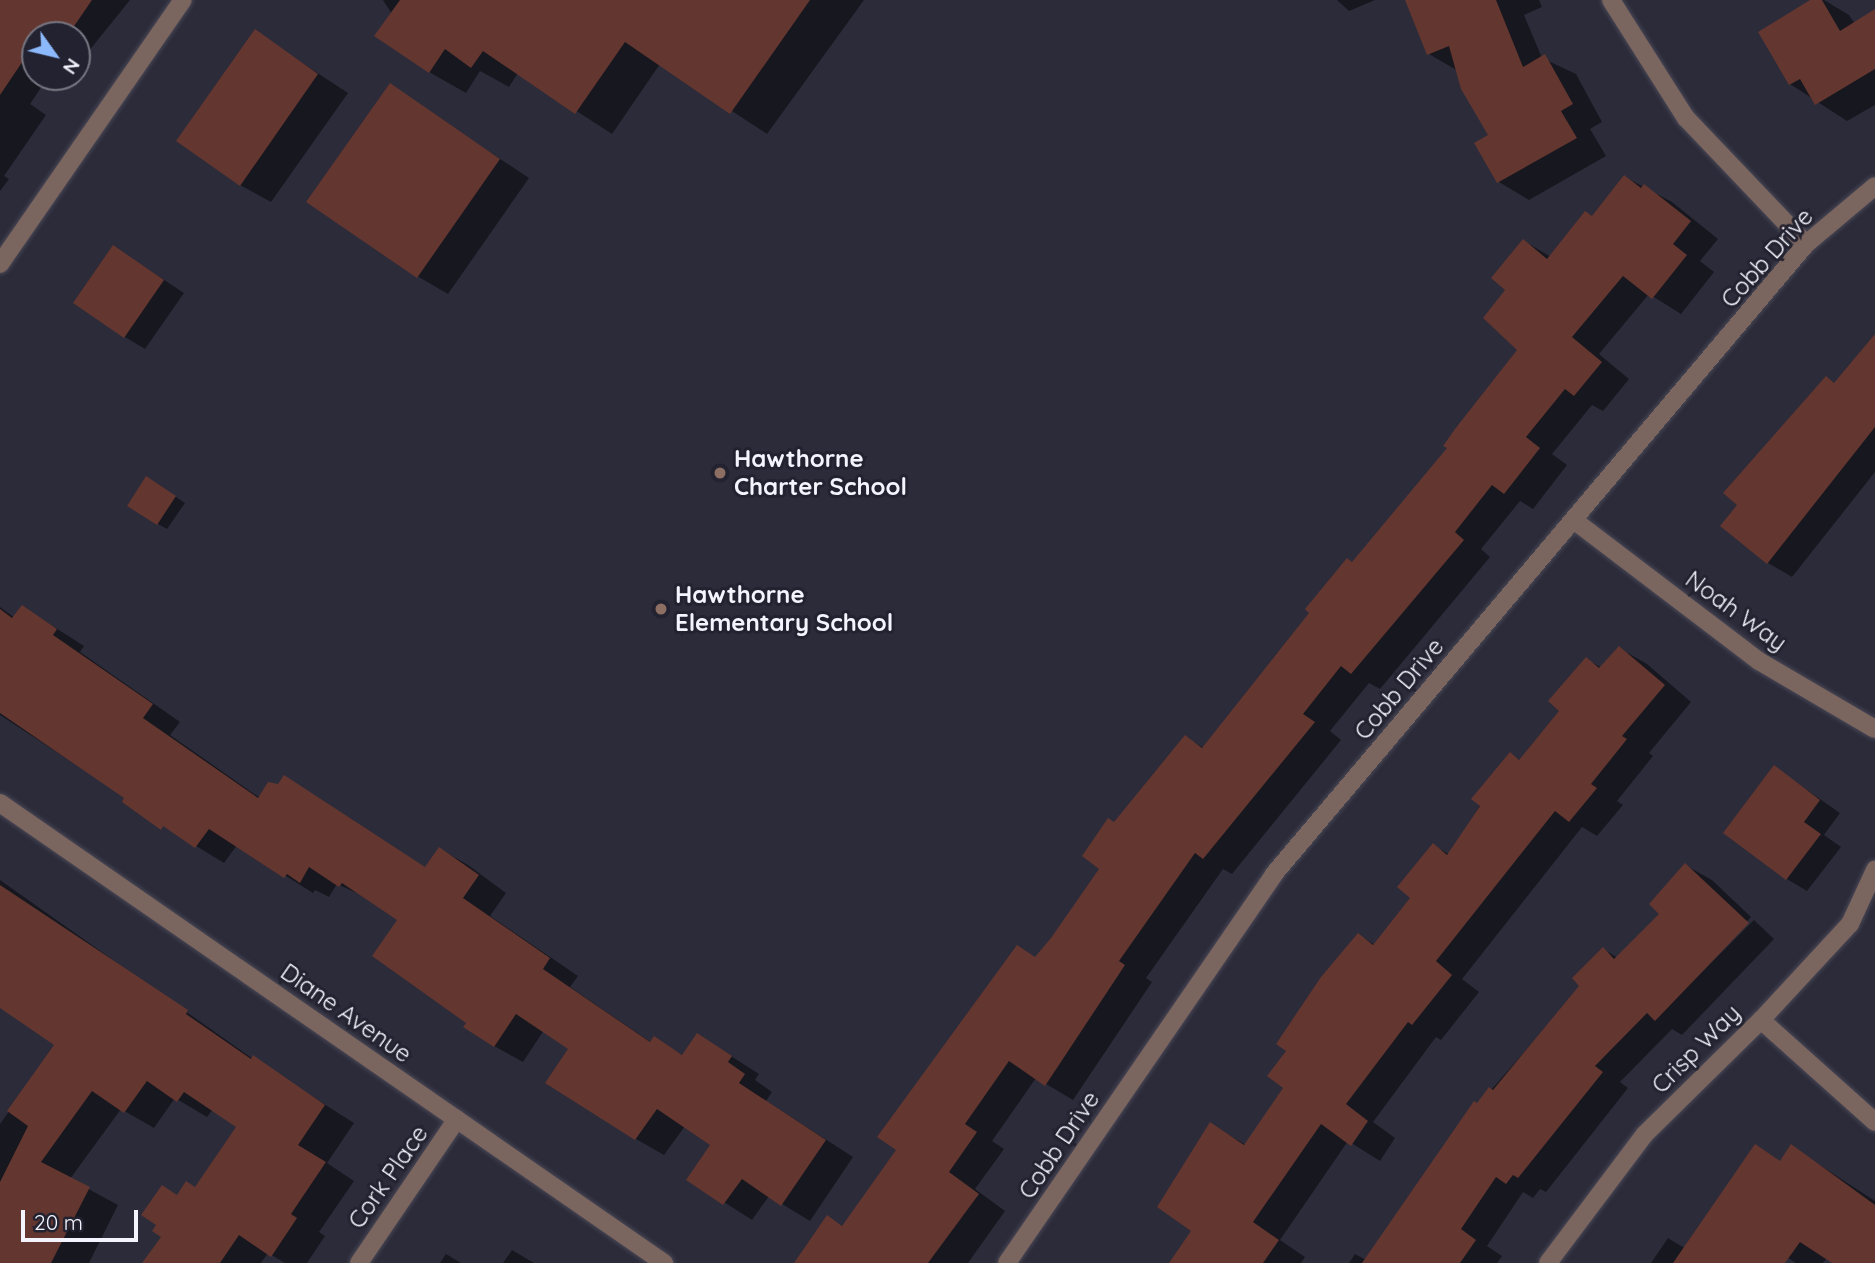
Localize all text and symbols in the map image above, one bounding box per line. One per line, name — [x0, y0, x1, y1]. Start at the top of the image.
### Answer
north arrow — [21, 21, 91, 91]
text: N — [58, 54, 86, 79]
street label: Cobb Drive — [1715, 202, 1819, 314]
place label: Hawthorne Charter School — [734, 445, 907, 501]
marker: Hawthorne Charter School — [712, 465, 728, 481]
street label: Noah Way — [1680, 565, 1792, 657]
place label: Hawthorne Elementary School — [675, 581, 893, 637]
marker: Hawthorne Elementary School — [653, 601, 669, 617]
street label: Cobb Drive — [1348, 632, 1450, 746]
street label: Diane Avenue — [275, 957, 417, 1069]
street label: Crisp Way — [1646, 999, 1746, 1099]
street label: Cobb Drive — [1013, 1086, 1105, 1204]
street label: Cork Place — [342, 1120, 434, 1234]
scale bar — [24, 1196, 142, 1240]
text: 20 m — [34, 1209, 83, 1235]

